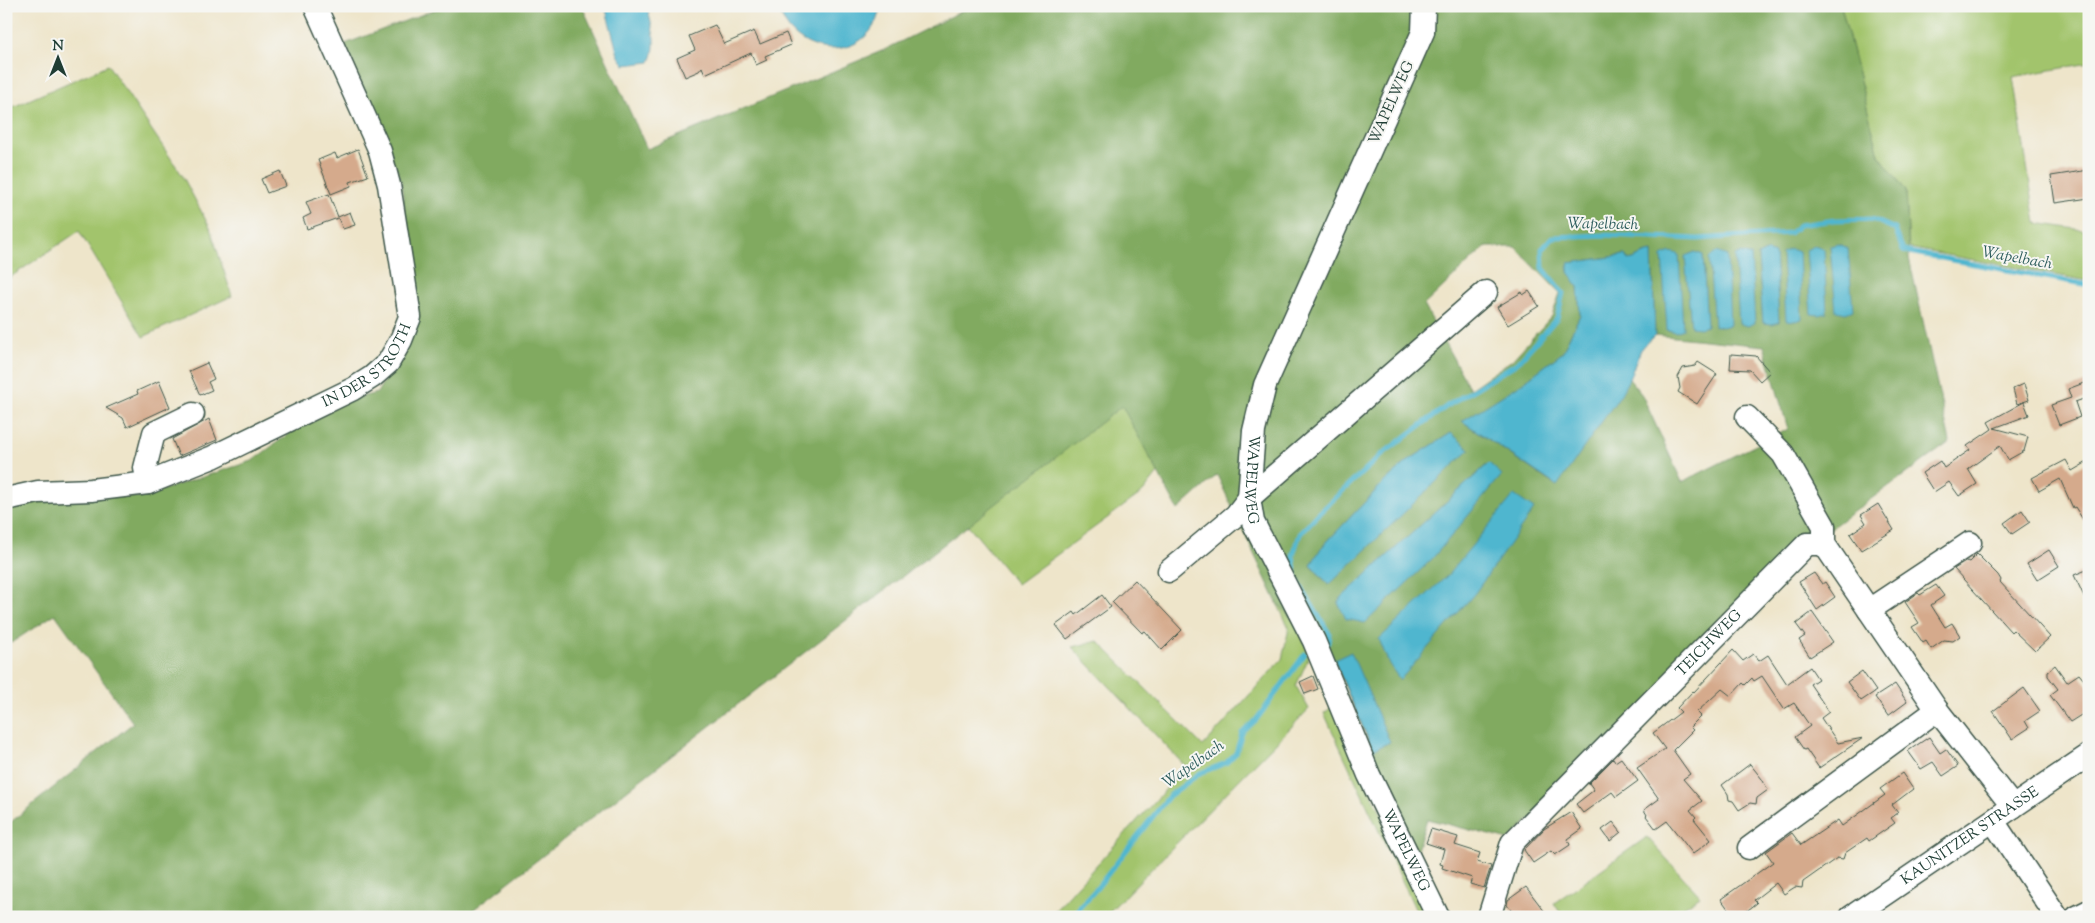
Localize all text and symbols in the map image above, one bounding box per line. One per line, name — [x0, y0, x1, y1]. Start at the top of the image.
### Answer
north arrow — [32, 32, 82, 82]
text: N — [52, 37, 64, 57]
street label: WAPELWEG — [1364, 58, 1420, 148]
water label: Wapelbach — [1567, 213, 1639, 237]
water label: Wapelbach — [1980, 242, 2054, 277]
street label: IN DER STROTH — [319, 320, 417, 413]
street label: WAPELWEG — [1238, 434, 1264, 526]
street label: TEICHWEG — [1671, 605, 1747, 681]
water label: Wapelbach — [1158, 735, 1230, 795]
street label: KAUNITZER STRASSE — [1897, 782, 2043, 890]
street label: WAPELWEG — [1377, 806, 1435, 895]

